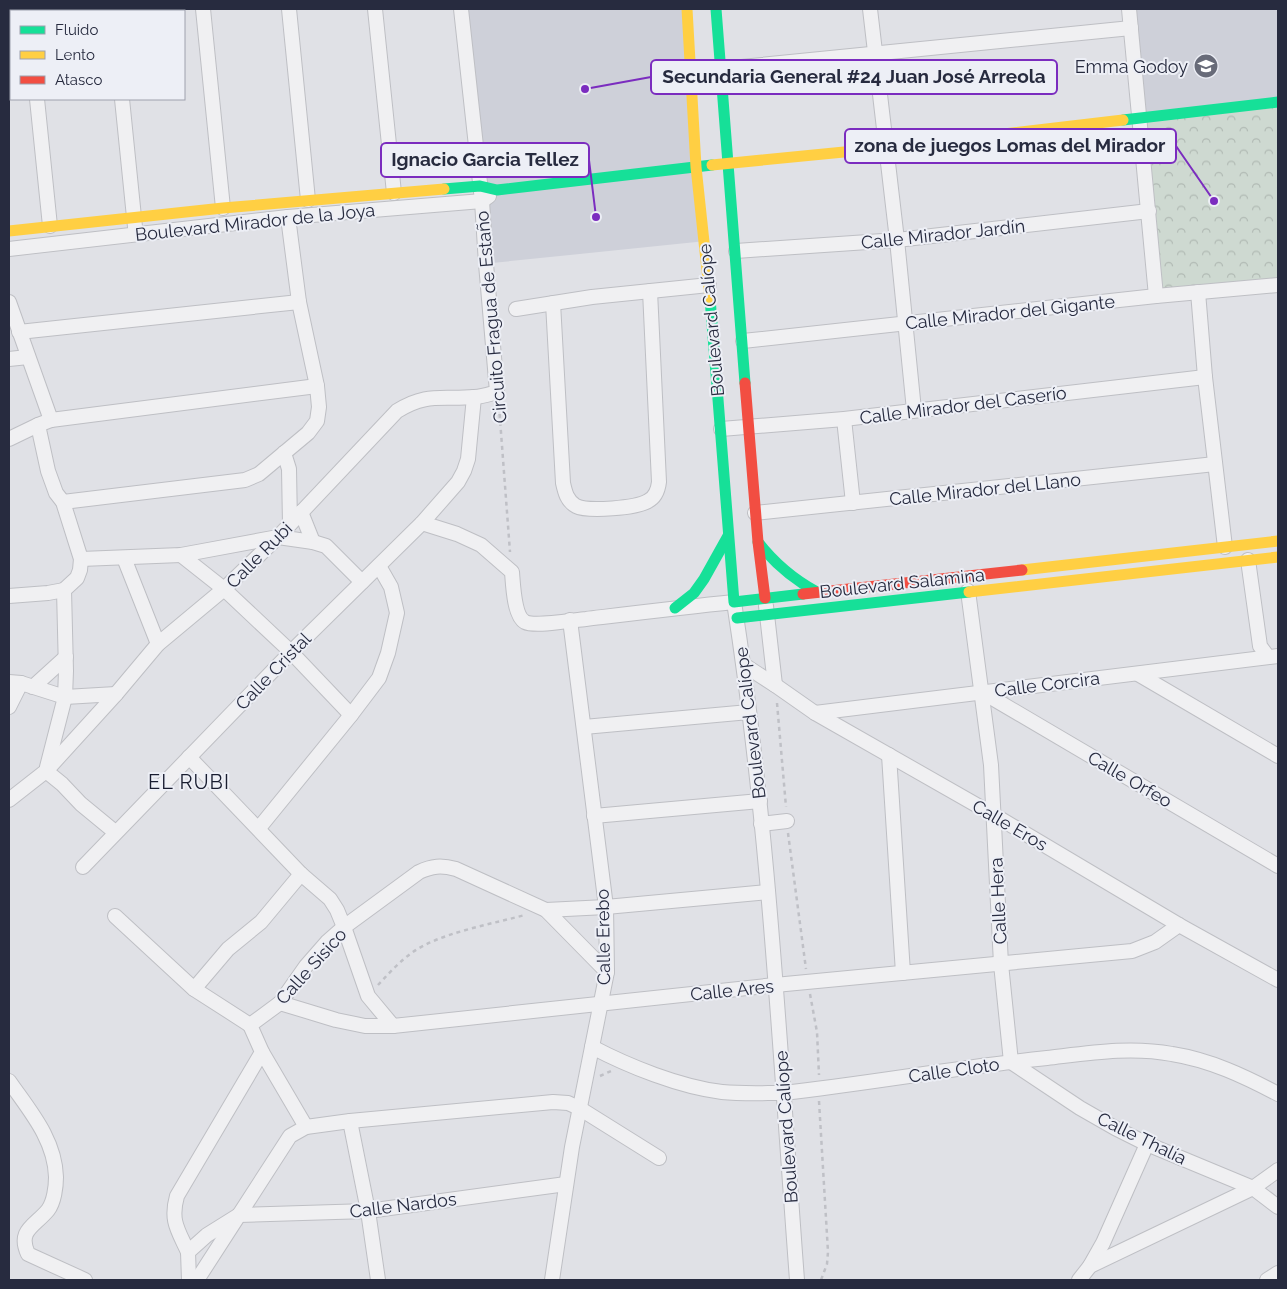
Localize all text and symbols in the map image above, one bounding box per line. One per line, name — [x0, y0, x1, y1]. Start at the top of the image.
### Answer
legend — [10, 10, 185, 100]
text: Fluido — [55, 21, 98, 39]
text: Lento — [55, 46, 95, 64]
school or university icon: Emma Godoy — [1193, 53, 1219, 79]
place label: Emma Godoy — [1075, 56, 1188, 77]
callout: Secundaria General #24 Juan José Arreola — [651, 60, 1057, 94]
text: Secundaria General #24 Juan José Arreola — [662, 65, 1046, 87]
text: Atasco — [55, 71, 102, 89]
callout: zona de juegos Lomas del Mirador — [845, 129, 1176, 163]
text: zona de juegos Lomas del Mirador — [855, 134, 1166, 156]
callout: Ignacio Garcia Tellez — [381, 143, 589, 177]
text: Ignacio Garcia Tellez — [391, 148, 579, 170]
street label: Boulevard Mirador de la Joya — [134, 199, 376, 245]
street label: Circuito Fragua de Estaño — [471, 210, 511, 424]
street label: Calle Mirador Jardín — [860, 215, 1026, 253]
street label: Boulevard Calíope — [694, 242, 728, 397]
street label: Calle Mirador del Gigante — [904, 291, 1116, 333]
street label: Calle Mirador del Caserío — [858, 382, 1068, 428]
street label: Calle Mirador del Llano — [888, 468, 1082, 509]
street label: Calle Rubi — [222, 518, 296, 592]
street label: Boulevard Salamina — [818, 564, 986, 602]
street label: Calle Cristal — [231, 628, 315, 714]
street label: Boulevard Calíope — [730, 645, 770, 800]
street label: Calle Corcira — [993, 667, 1101, 701]
street label: Calle Orfeo — [1084, 746, 1176, 812]
district label: EL RUBI — [148, 770, 230, 794]
street label: Calle Eros — [969, 795, 1052, 855]
street label: Calle Hera — [985, 857, 1011, 945]
street label: Calle Erebo — [592, 888, 614, 985]
street label: Calle Sisico — [271, 923, 351, 1008]
street label: Calle Ares — [689, 975, 775, 1005]
street label: Boulevard Calíope — [770, 1050, 802, 1204]
street label: Calle Cloto — [907, 1053, 1001, 1087]
street label: Calle Thalía — [1094, 1107, 1190, 1169]
street label: Calle Nardos — [348, 1188, 458, 1222]

